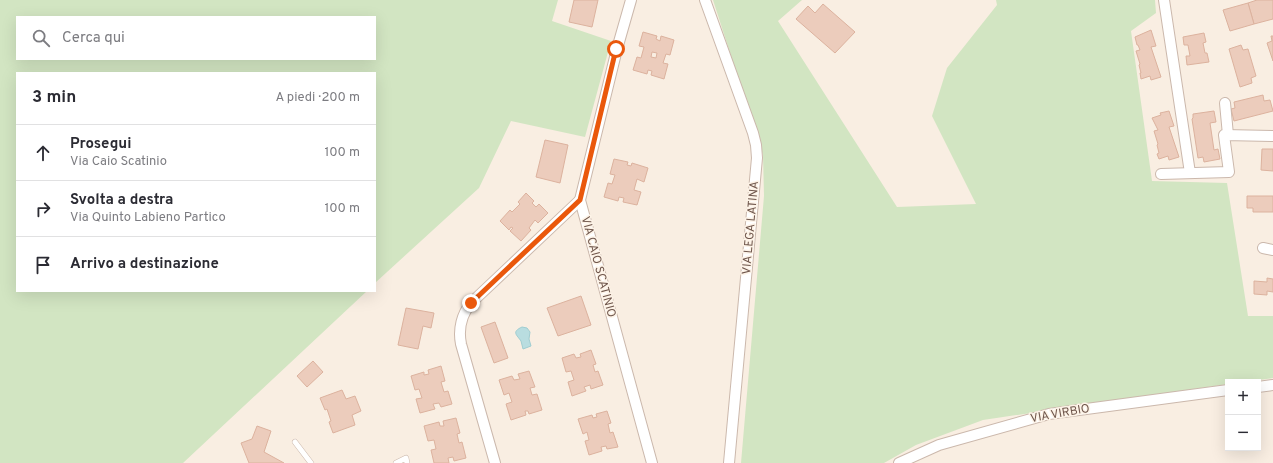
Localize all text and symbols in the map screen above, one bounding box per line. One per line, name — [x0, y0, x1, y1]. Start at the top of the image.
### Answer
search box — [16, 16, 376, 60]
icon: search — [30, 27, 52, 49]
text: Cerca qui — [62, 29, 125, 48]
route start — [607, 40, 625, 58]
text: 3 min — [32, 87, 76, 109]
text: A piedi · 200 m — [275, 90, 360, 106]
text: Prosegui — [70, 135, 131, 154]
icon: ahead — [32, 142, 54, 164]
text: 100 m — [324, 145, 360, 161]
text: Via Caio Scatinio — [70, 154, 167, 170]
street label: VIA LEGA LATINA — [739, 181, 763, 275]
text: Svolta a destra — [70, 191, 173, 210]
icon: right — [32, 198, 54, 220]
text: 100 m — [324, 201, 360, 217]
text: Via Quinto Labieno Partico — [70, 210, 226, 226]
street label: VIA CAIO SCATINIO — [577, 215, 619, 319]
icon: arrive — [32, 254, 54, 276]
text: Arrivo a destinazione — [70, 255, 219, 274]
route end — [462, 294, 480, 312]
map controls — [1225, 379, 1261, 451]
button: + — [1225, 379, 1261, 415]
street label: VIA VIRBIO — [1029, 401, 1091, 427]
button: − — [1225, 415, 1261, 451]

